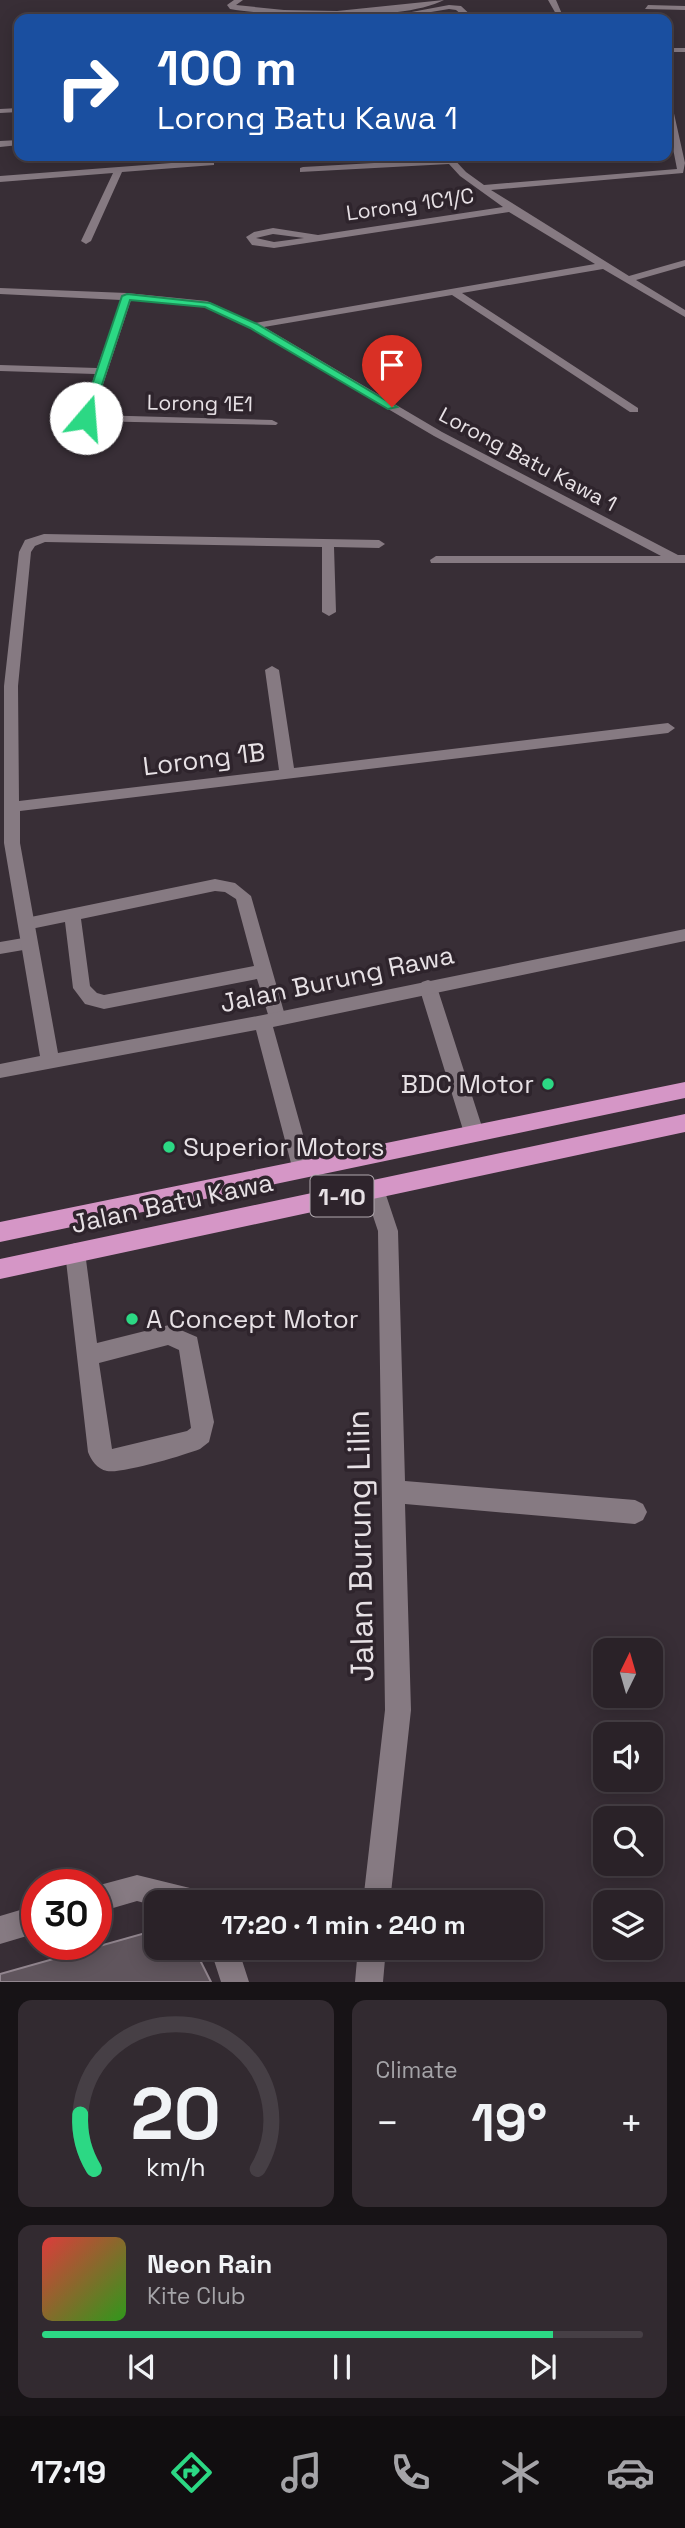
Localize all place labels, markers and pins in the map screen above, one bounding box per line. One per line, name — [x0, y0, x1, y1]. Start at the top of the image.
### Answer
pin — [362, 335, 422, 407]
place label: BDC Motor — [401, 1067, 534, 1101]
marker: BDC Motor — [540, 1076, 556, 1092]
place label: Superior Motors — [183, 1130, 385, 1164]
marker: Superior Motors — [161, 1139, 177, 1155]
place label: A Concept Motor — [146, 1302, 359, 1336]
marker: A Concept Motor — [124, 1311, 140, 1327]

